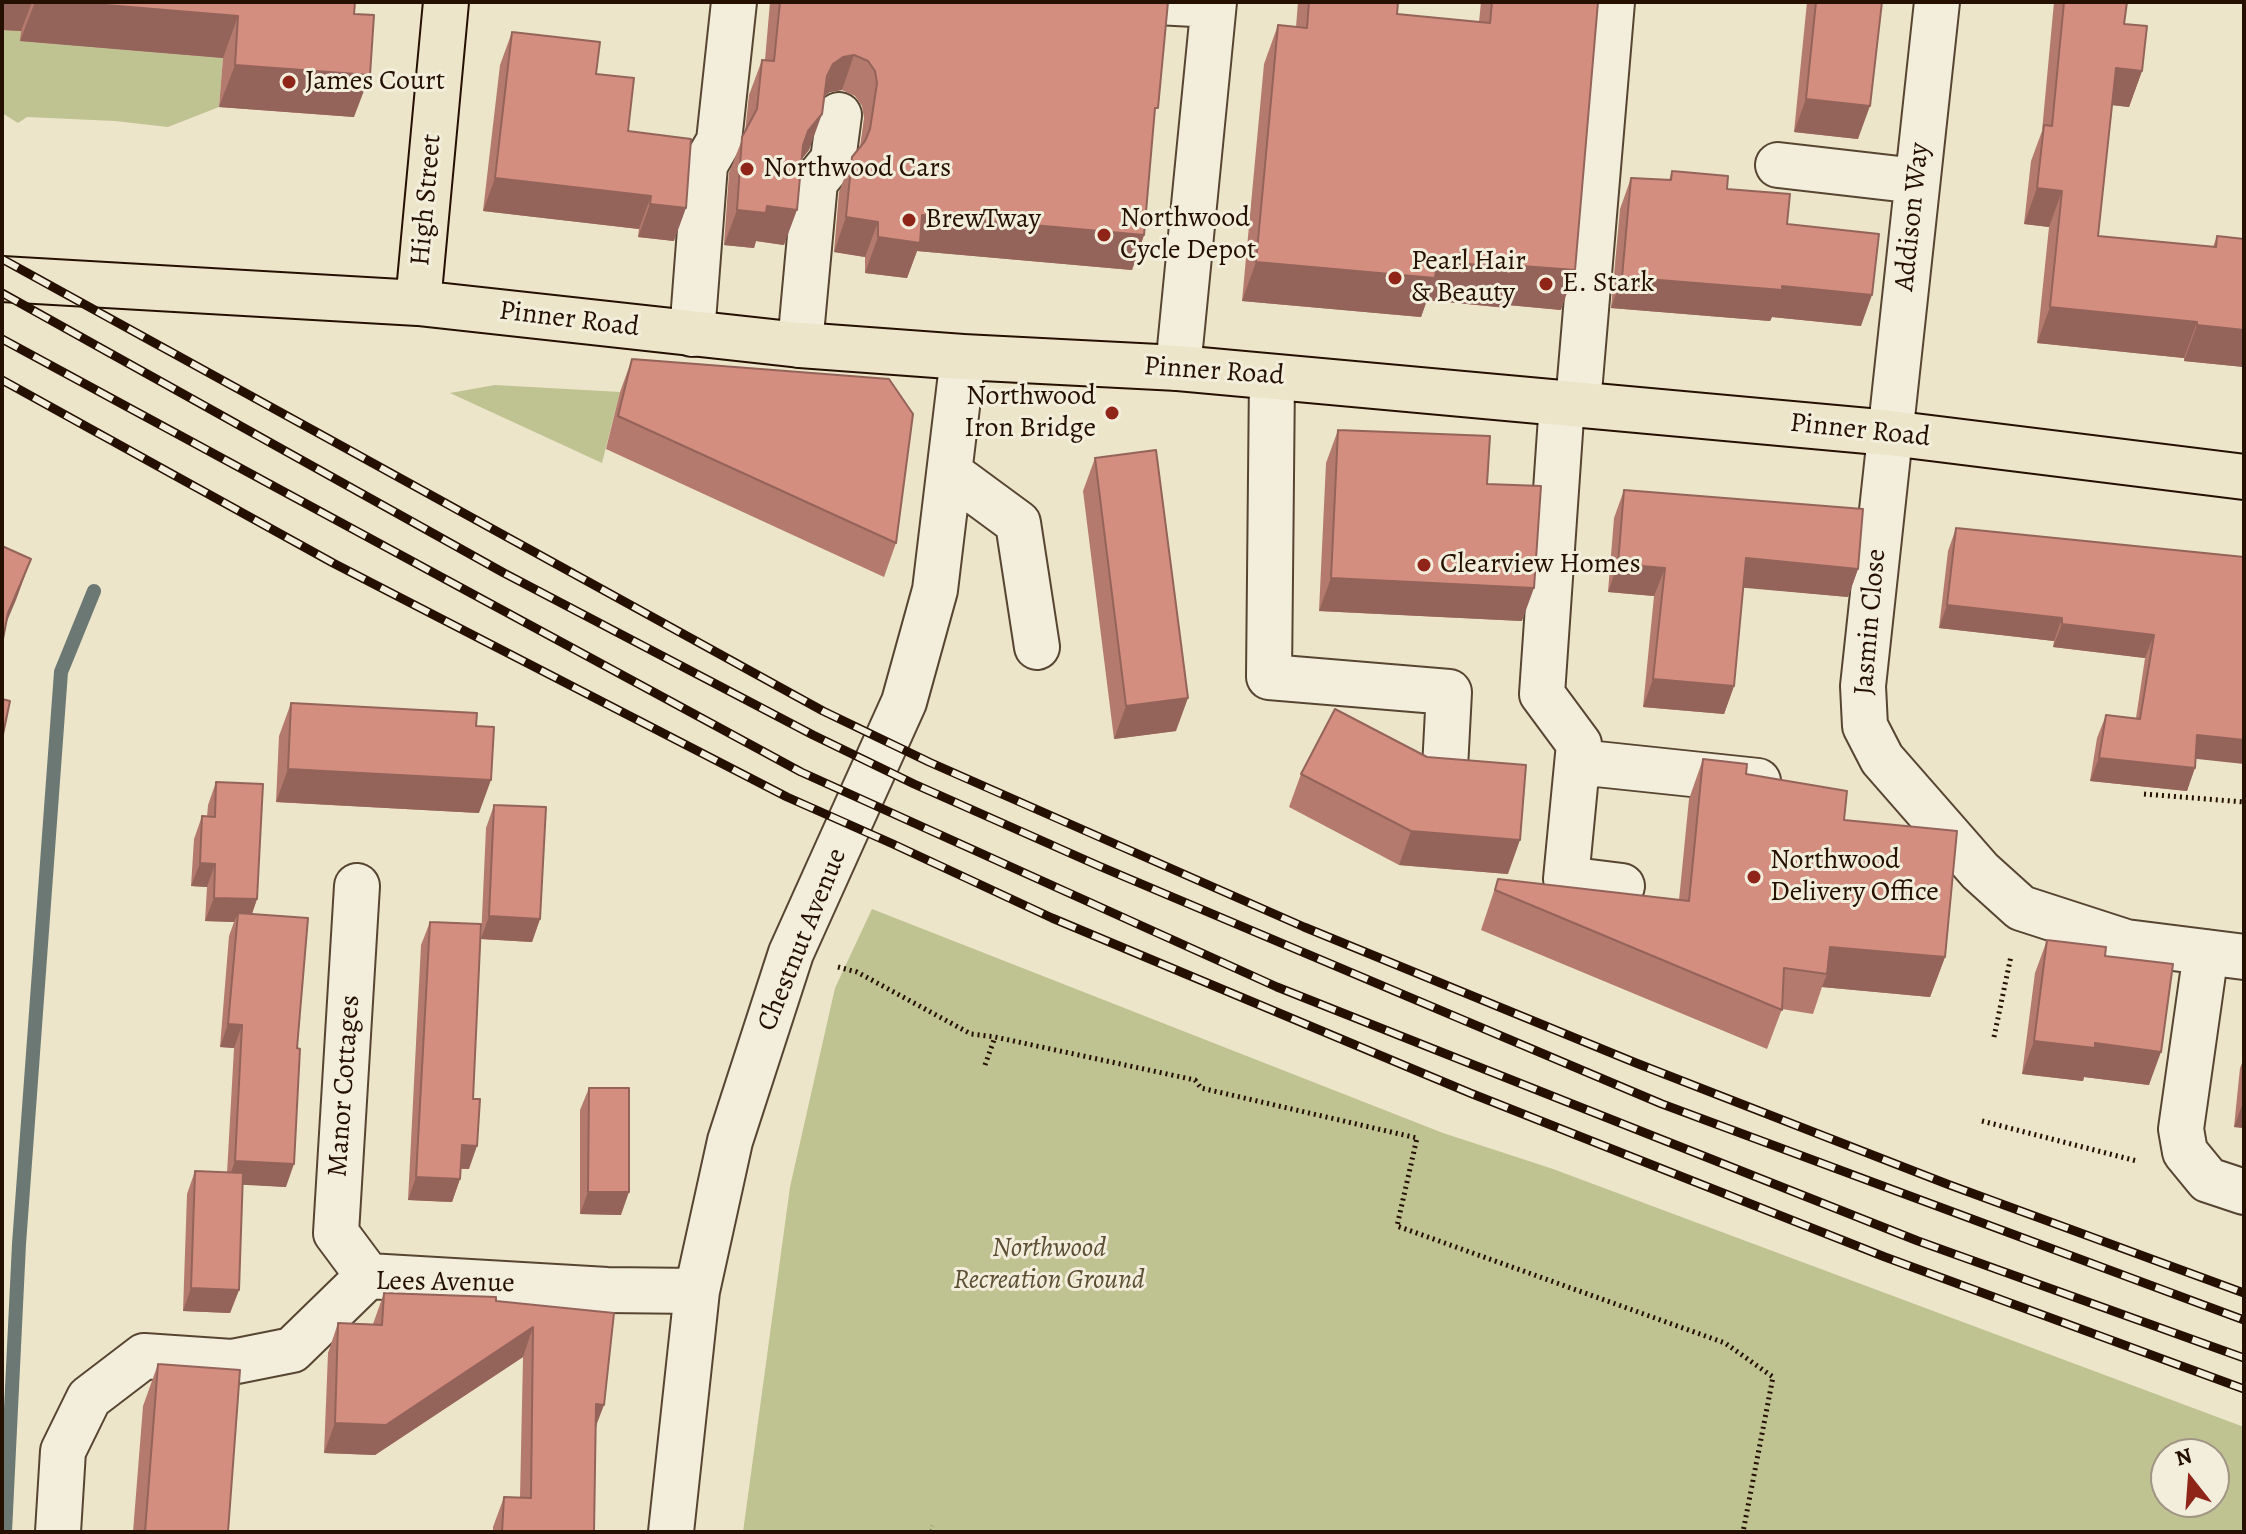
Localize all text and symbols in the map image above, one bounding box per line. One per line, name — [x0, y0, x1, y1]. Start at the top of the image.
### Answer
place label: James Court — [305, 65, 445, 99]
marker: James Court — [280, 73, 298, 91]
street label: High Street — [405, 133, 449, 267]
street label: Addison Way — [1889, 141, 1937, 293]
place label: Northwood Cars — [763, 152, 951, 186]
marker: Northwood Cars — [738, 160, 756, 178]
place label: Northwood Cycle Depot — [1120, 202, 1256, 268]
place label: BrewTway — [925, 203, 1041, 237]
marker: BrewTway — [900, 211, 918, 229]
marker: Northwood Cycle Depot — [1095, 226, 1113, 244]
place label: Pearl Hair & Beauty — [1411, 245, 1526, 311]
place label: E. Stark — [1562, 267, 1654, 301]
marker: Pearl Hair & Beauty — [1386, 269, 1404, 287]
marker: E. Stark — [1537, 275, 1555, 293]
street label: Pinner Road — [497, 295, 641, 345]
street label: Pinner Road — [1143, 350, 1285, 394]
place label: Northwood Iron Bridge — [964, 380, 1096, 446]
marker: Northwood Iron Bridge — [1103, 404, 1121, 422]
street label: Pinner Road — [1788, 407, 1932, 455]
street label: Jasmin Close — [1848, 547, 1894, 697]
place label: Clearview Homes — [1440, 548, 1641, 582]
marker: Clearview Homes — [1415, 556, 1433, 574]
street label: Chestnut Avenue — [751, 844, 855, 1036]
place label: Northwood Delivery Office — [1770, 844, 1939, 910]
marker: Northwood Delivery Office — [1745, 868, 1763, 886]
street label: Manor Cottages — [322, 994, 368, 1178]
park label: Northwood Recreation Ground — [953, 1232, 1145, 1298]
street label: Lees Avenue — [375, 1265, 515, 1301]
north arrow — [2150, 1438, 2230, 1518]
text: N — [2172, 1440, 2196, 1474]

